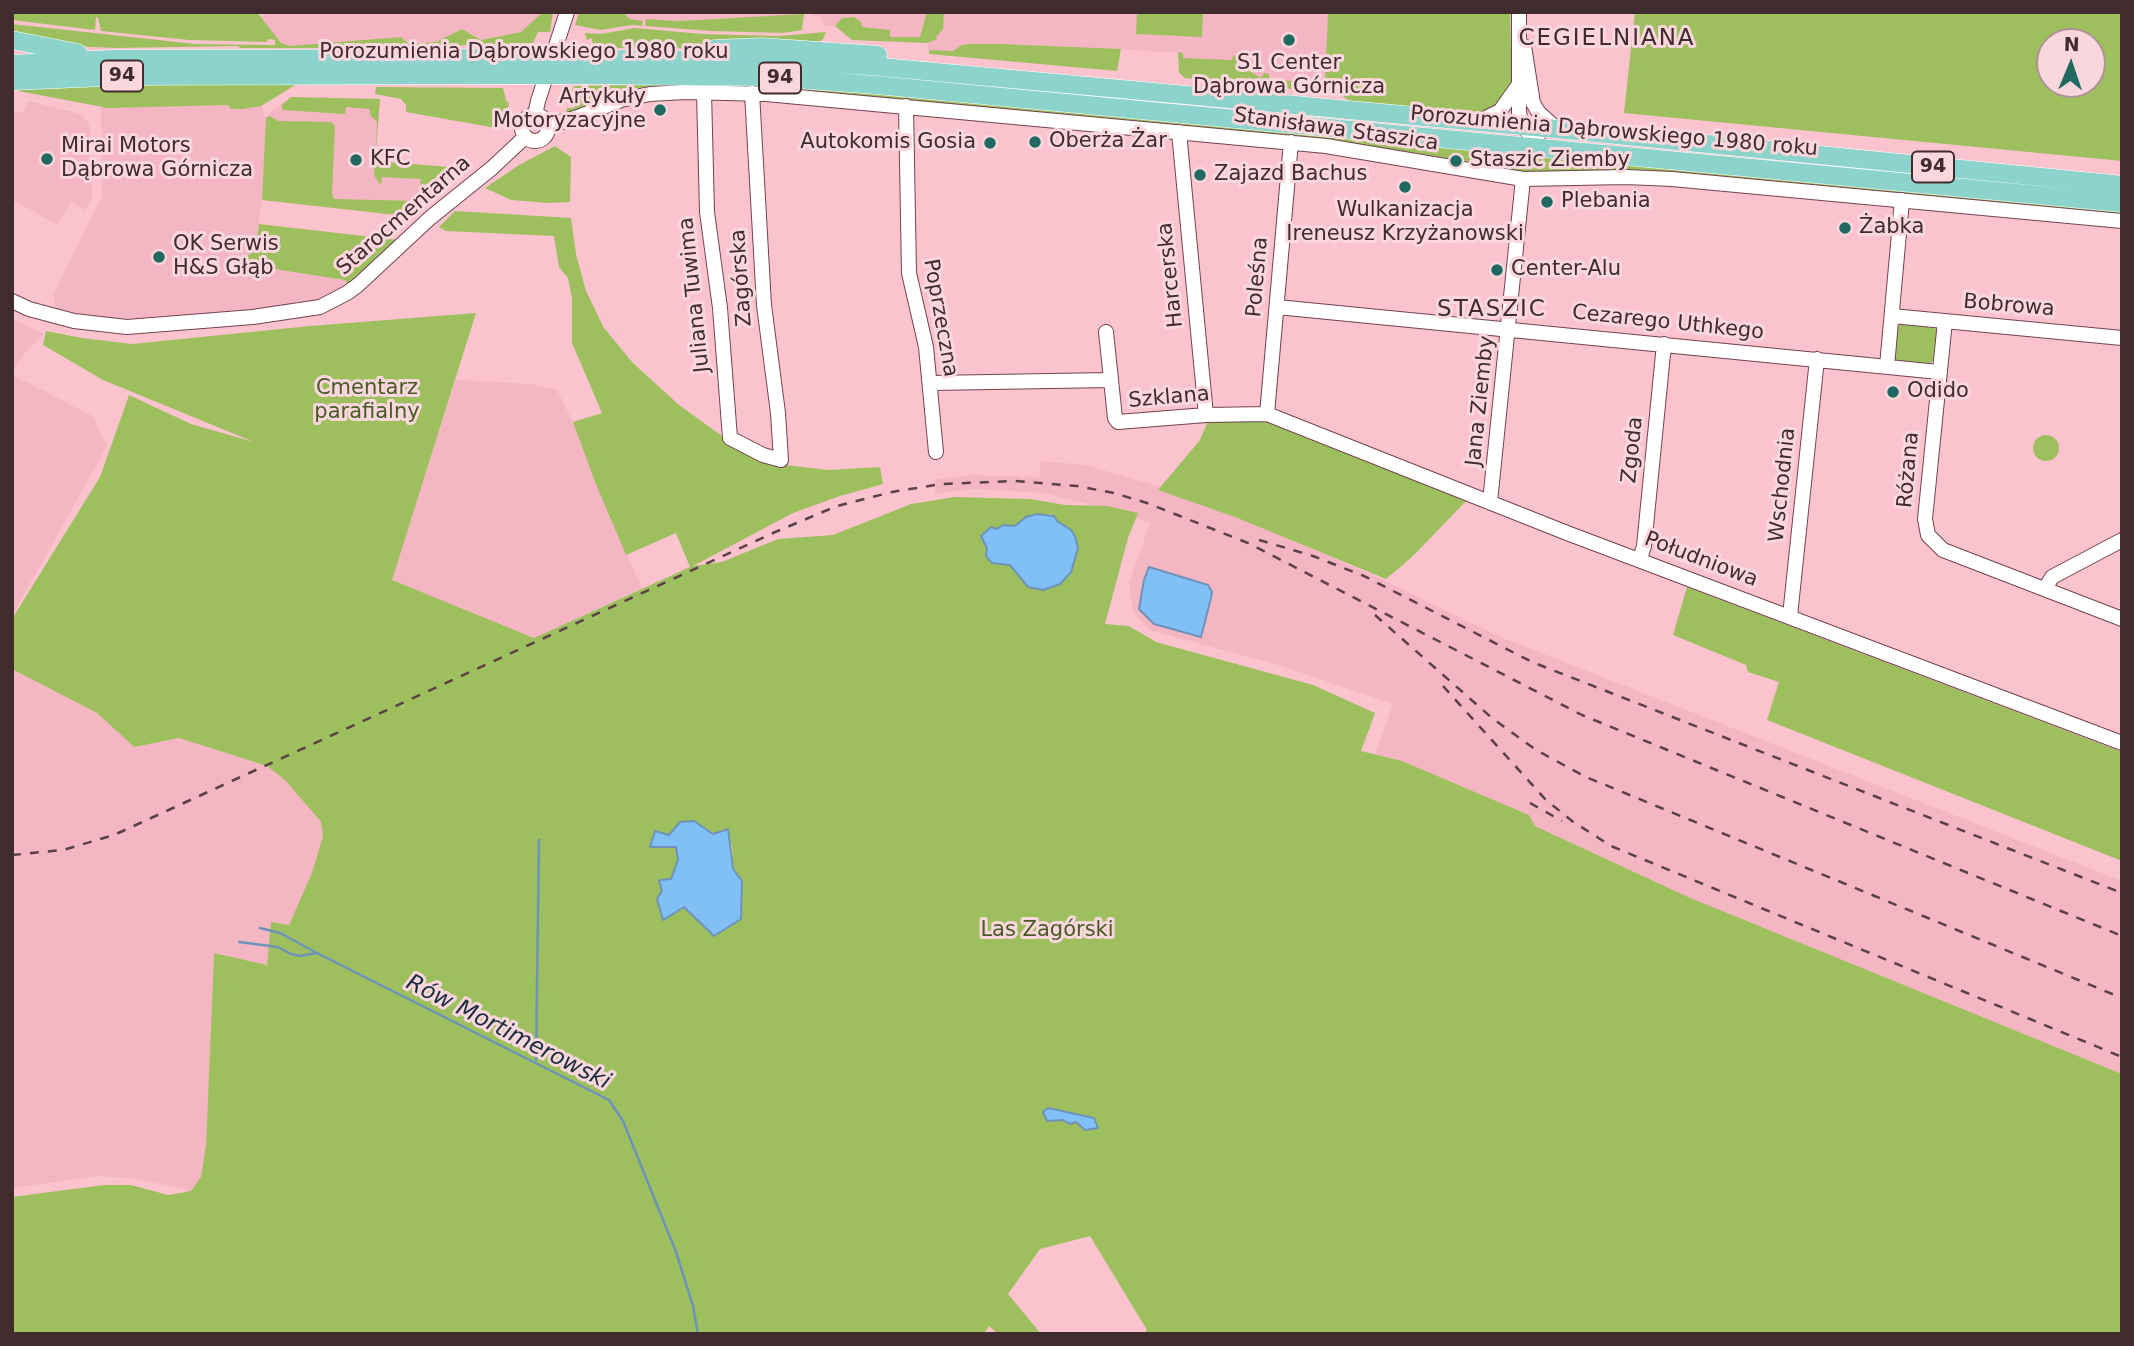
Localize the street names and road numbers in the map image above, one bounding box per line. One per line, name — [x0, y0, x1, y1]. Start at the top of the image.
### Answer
street label: Porozumienia Dąbrowskiego 1980 roku — [319, 40, 729, 66]
road number: 94 — [101, 60, 143, 92]
road number: 94 — [759, 62, 801, 94]
street label: Porozumienia Dąbrowskiego 1980 roku — [1409, 102, 1819, 162]
street label: Stanisława Staszica — [1232, 103, 1440, 157]
street label: Starocmentarna — [332, 151, 476, 281]
road number: 94 — [1912, 152, 1954, 182]
street label: Juliana Tuwima — [674, 216, 716, 374]
street label: Harcerska — [1153, 221, 1189, 329]
street label: Zagórska — [726, 228, 758, 328]
street label: Poleśna — [1242, 236, 1274, 318]
street label: Poprzeczna — [917, 257, 963, 379]
street label: Bobrowa — [1962, 289, 2056, 323]
street label: Cezarego Uthkego — [1571, 300, 1765, 346]
street label: Jana Ziemby — [1462, 334, 1500, 468]
street label: Szklana — [1127, 382, 1211, 414]
street label: Zgoda — [1617, 415, 1649, 485]
street label: Wschodnia — [1764, 427, 1802, 543]
street label: Różana — [1893, 431, 1925, 509]
street label: Południowa — [1641, 527, 1761, 593]

